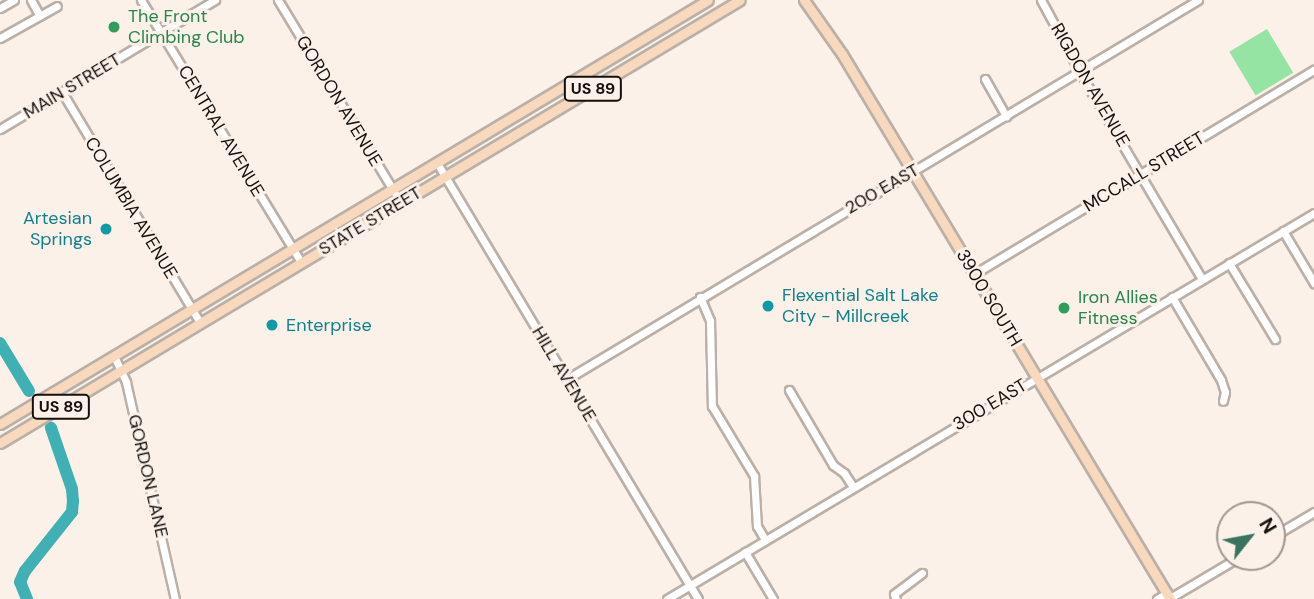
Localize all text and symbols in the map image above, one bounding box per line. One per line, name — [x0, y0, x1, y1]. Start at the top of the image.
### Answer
place label: The Front Climbing Club — [128, 6, 245, 48]
marker: The Front Climbing Club — [106, 19, 122, 35]
street label: RIGDON AVENUE — [1046, 19, 1134, 151]
street label: GORDON AVENUE — [291, 32, 387, 170]
street label: MAIN STREET — [19, 48, 125, 124]
street label: CENTRAL AVENUE — [173, 61, 269, 201]
road number: US 89 — [563, 76, 623, 102]
street label: MCCALL STREET — [1079, 127, 1209, 217]
street label: COLUMBIA AVENUE — [80, 133, 182, 283]
street label: 200 EAST — [841, 159, 923, 219]
street label: STATE STREET — [315, 182, 425, 260]
place label: Artesian Springs — [23, 208, 92, 250]
marker: Artesian Springs — [98, 221, 114, 237]
street label: 3900 SOUTH — [952, 246, 1026, 350]
place label: Flexential Salt Lake City - Millcreek — [782, 285, 939, 328]
place label: Iron Allies Fitness — [1078, 287, 1158, 330]
marker: Flexential Salt Lake City - Millcreek — [760, 298, 776, 314]
marker: Iron Allies Fitness — [1056, 300, 1072, 316]
place label: Enterprise — [286, 314, 372, 336]
marker: Enterprise — [264, 317, 280, 333]
street label: HILL AVENUE — [527, 323, 601, 425]
street label: 300 EAST — [949, 375, 1031, 435]
road number: US 89 — [31, 394, 91, 420]
street label: GORDON LANE — [123, 412, 173, 540]
north arrow — [1216, 501, 1286, 571]
text: N — [1253, 514, 1282, 538]

